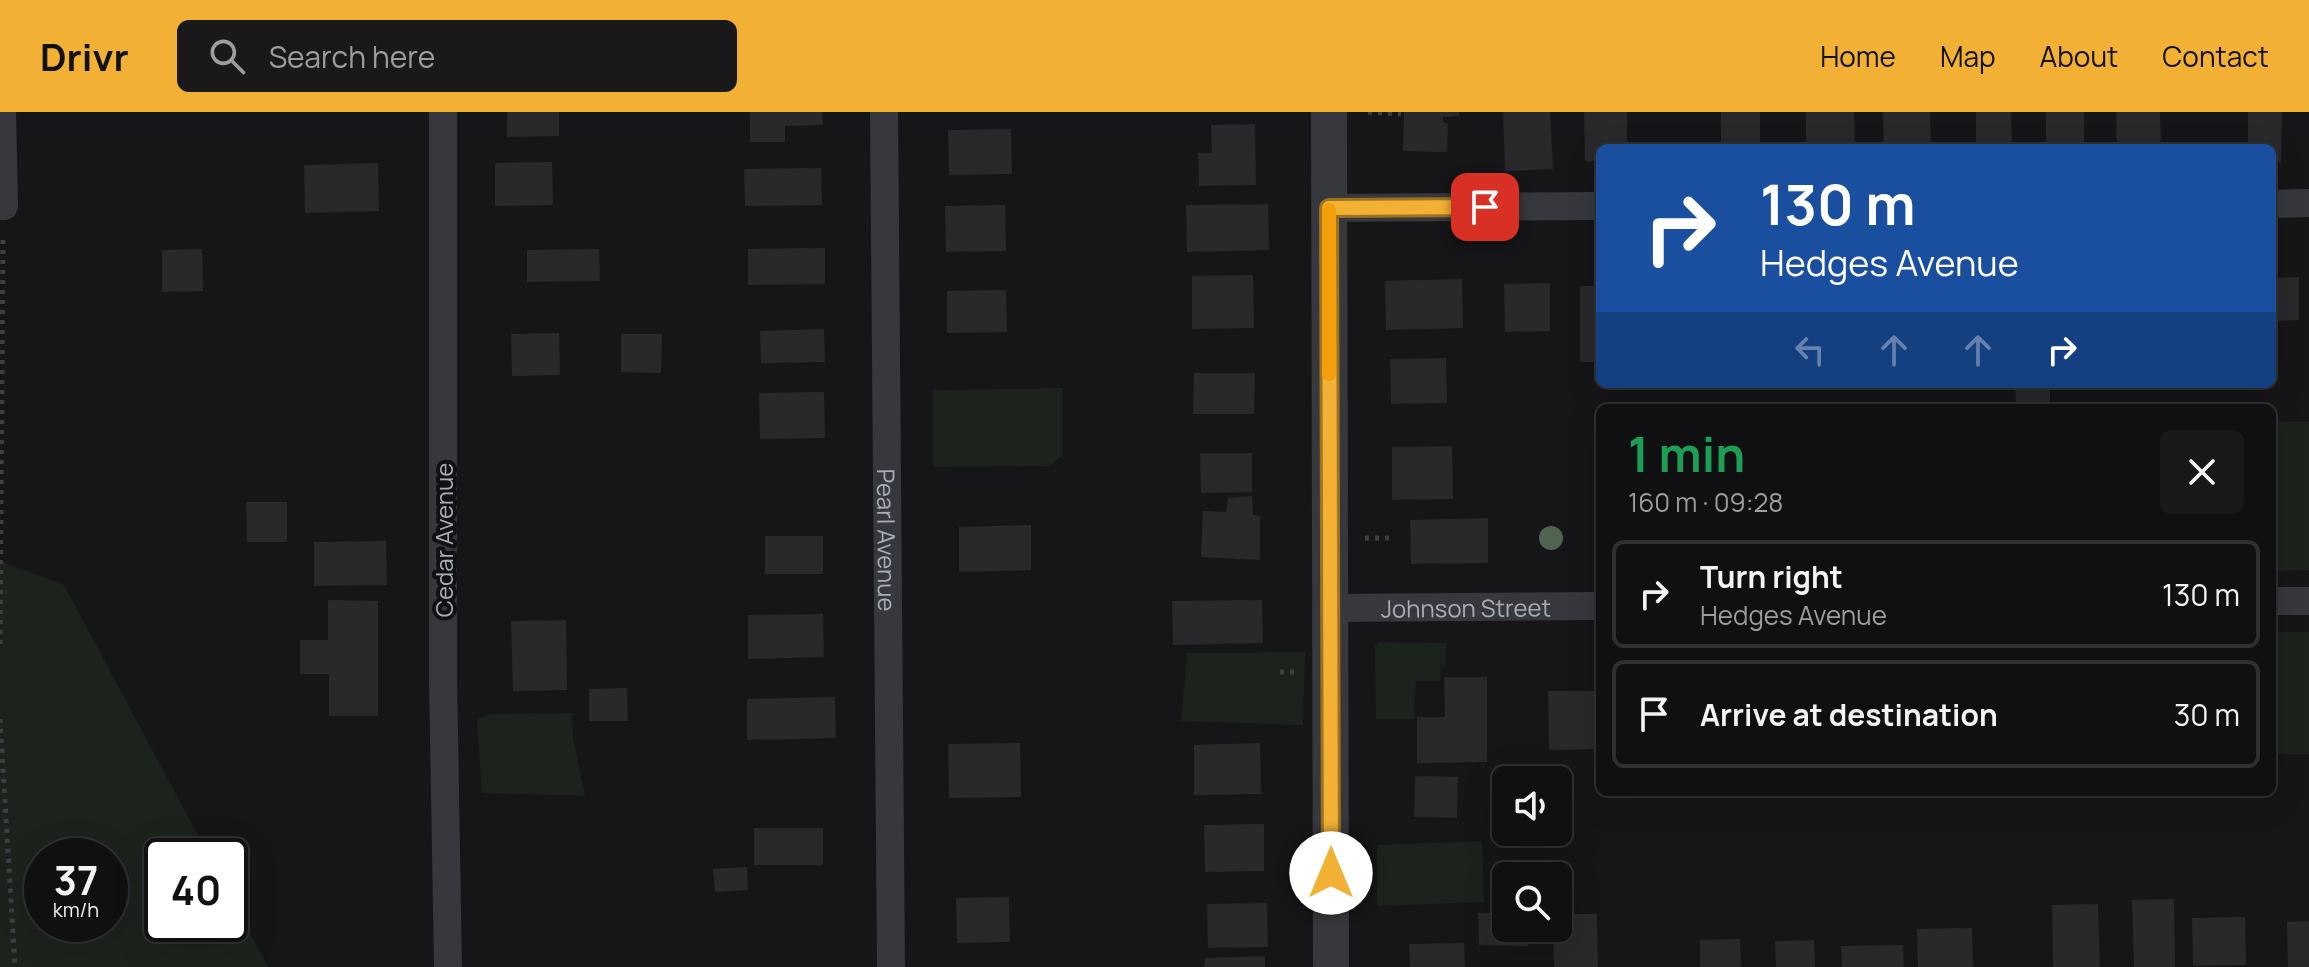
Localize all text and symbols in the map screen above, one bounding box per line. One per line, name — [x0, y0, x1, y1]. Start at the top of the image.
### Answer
search box — [177, 20, 737, 92]
text: Drivr — [40, 30, 129, 82]
icon: search — [205, 34, 249, 78]
text: Search here — [269, 36, 435, 77]
text: Home — [1820, 37, 1896, 75]
text: Map — [1940, 37, 1996, 75]
text: About — [2040, 37, 2118, 75]
text: Contact — [2162, 37, 2269, 75]
text: 130 m — [1760, 165, 1916, 242]
pin — [1451, 173, 1519, 241]
icon: right — [1628, 176, 1732, 280]
icon: arrive — [1463, 185, 1507, 229]
text: Hedges Avenue — [1760, 238, 2019, 287]
icon: left — [1788, 328, 1832, 372]
icon: ahead — [1872, 328, 1916, 372]
icon: ahead — [1956, 328, 2000, 372]
icon: right — [2040, 328, 2084, 372]
text: 1 min — [1628, 421, 1745, 486]
button: close — [2160, 430, 2244, 514]
street label: Cedar Avenue — [427, 463, 460, 617]
street label: Pearl Avenue — [870, 468, 905, 612]
text: 160 m · 09:28 — [1628, 484, 1783, 520]
text: Turn right — [1700, 556, 1843, 597]
icon: right — [1632, 572, 1676, 616]
text: 130 m — [2162, 574, 2240, 615]
street label: Johnson Street — [1381, 590, 1551, 624]
text: Hedges Avenue — [1700, 597, 1887, 633]
icon: arrive — [1632, 692, 1676, 736]
text: Arrive at destination — [1700, 694, 1998, 735]
text: 30 m — [2174, 694, 2240, 735]
map controls — [1492, 766, 1572, 942]
button: sound — [1492, 766, 1572, 846]
position arrow — [1289, 831, 1373, 915]
speed limit sign: 40 — [144, 838, 248, 942]
text: 37 — [54, 852, 98, 907]
button: search — [1492, 862, 1572, 942]
text: km/h — [53, 896, 99, 923]

